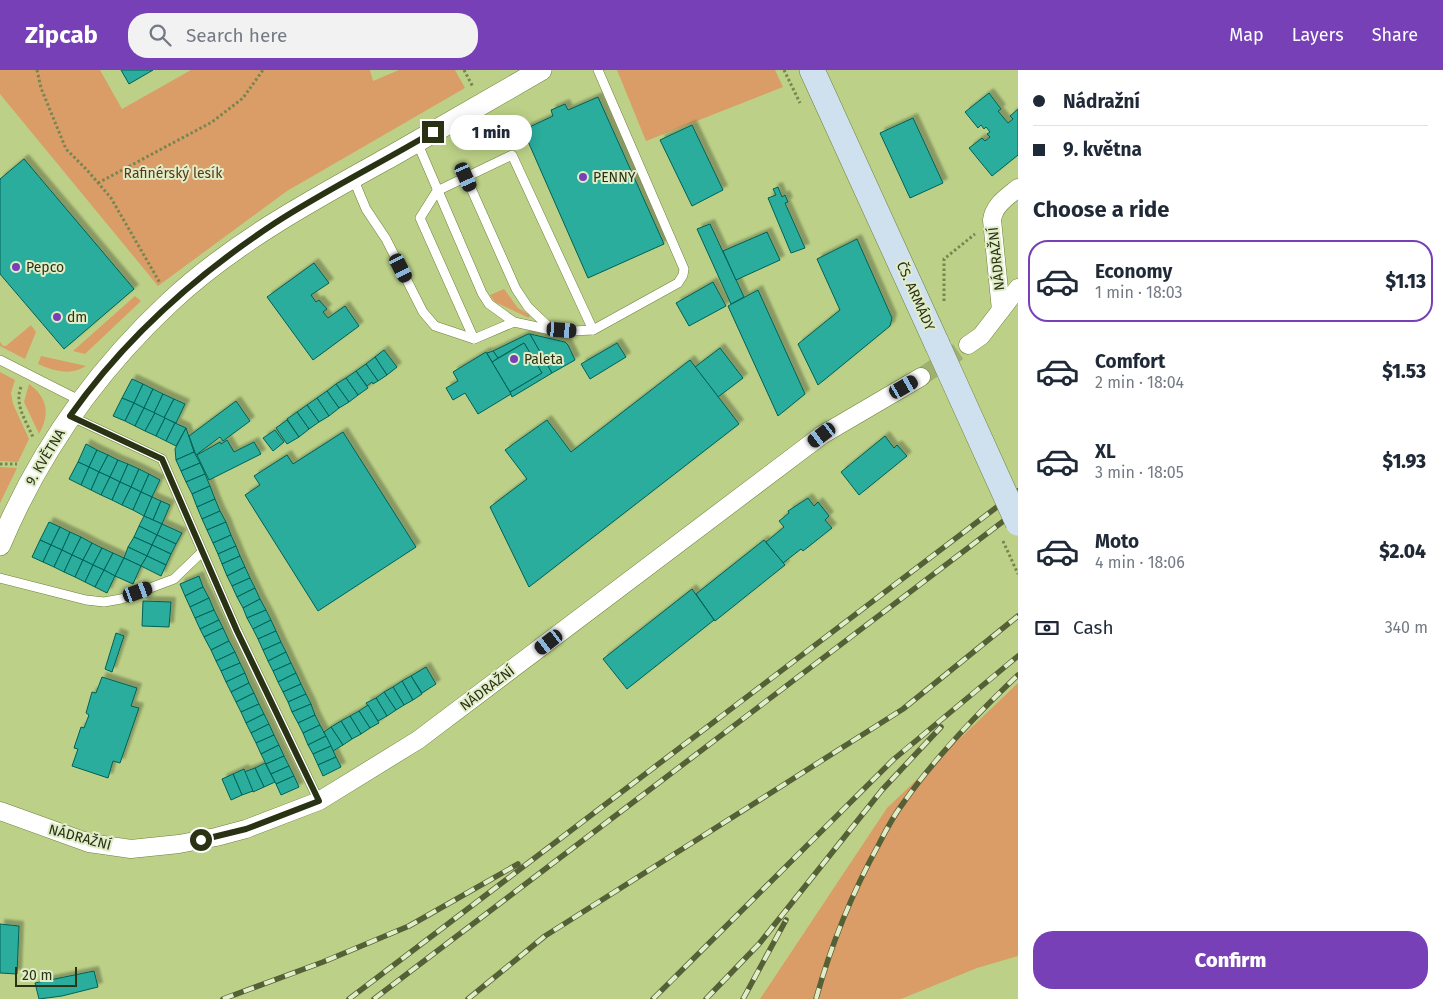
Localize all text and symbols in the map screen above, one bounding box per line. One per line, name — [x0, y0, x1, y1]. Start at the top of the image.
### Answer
search box — [128, 13, 478, 58]
text: Zipcab — [25, 21, 98, 49]
icon: search — [146, 21, 174, 49]
text: Search here — [186, 24, 287, 47]
text: Map — [1229, 24, 1264, 46]
text: Layers — [1292, 24, 1344, 46]
text: Share — [1372, 24, 1418, 46]
text: Nádražní — [1063, 90, 1140, 113]
callout: 1 min — [450, 114, 533, 150]
route end — [422, 121, 444, 143]
text: 1 min — [472, 123, 510, 142]
text: 9. května — [1063, 138, 1142, 161]
car — [453, 160, 478, 194]
park label: Rafinérský lesík — [124, 165, 223, 182]
place label: PENNY — [593, 169, 636, 186]
marker: PENNY — [577, 171, 589, 183]
text: Choose a ride — [1033, 196, 1169, 223]
street label: NÁDRAŽNÍ — [984, 226, 1008, 292]
car — [387, 251, 414, 285]
street label: ČS. ARMÁDY — [893, 258, 939, 334]
place label: Pepco — [26, 259, 64, 276]
icon: car — [1035, 259, 1080, 304]
text: Economy — [1095, 260, 1172, 283]
marker: Pepco — [10, 261, 22, 273]
text: $1.13 — [1386, 270, 1426, 293]
text: 1 min · 18:03 — [1095, 283, 1182, 302]
place label: dm — [67, 309, 87, 326]
marker: dm — [51, 311, 63, 323]
car — [546, 321, 577, 339]
icon: car — [1035, 349, 1080, 394]
text: Comfort — [1095, 350, 1165, 373]
place label: Paleta — [524, 351, 563, 368]
marker: Paleta — [508, 353, 520, 365]
text: $1.53 — [1382, 360, 1426, 383]
car — [887, 373, 920, 401]
text: 2 min · 18:04 — [1095, 373, 1184, 392]
car — [805, 420, 838, 450]
street label: 9. KVĚTNA — [21, 425, 69, 489]
icon: car — [1035, 439, 1080, 484]
text: XL — [1095, 440, 1116, 463]
text: $1.93 — [1383, 450, 1426, 473]
text: 3 min · 18:05 — [1095, 463, 1184, 482]
icon: car — [1035, 529, 1080, 574]
text: Moto — [1095, 530, 1139, 553]
text: $2.04 — [1379, 540, 1426, 563]
text: 4 min · 18:06 — [1095, 553, 1185, 572]
car — [121, 580, 154, 604]
icon: cash — [1033, 614, 1061, 642]
text: Cash — [1073, 616, 1114, 639]
text: 340 m — [1385, 618, 1428, 637]
car — [532, 627, 565, 657]
street label: NÁDRAŽNÍ — [456, 662, 518, 714]
street label: NÁDRAŽNÍ — [47, 820, 113, 854]
route start — [190, 829, 212, 851]
button: Confirm — [1033, 931, 1428, 989]
scale bar — [15, 964, 78, 987]
text: 20 m — [22, 967, 52, 984]

